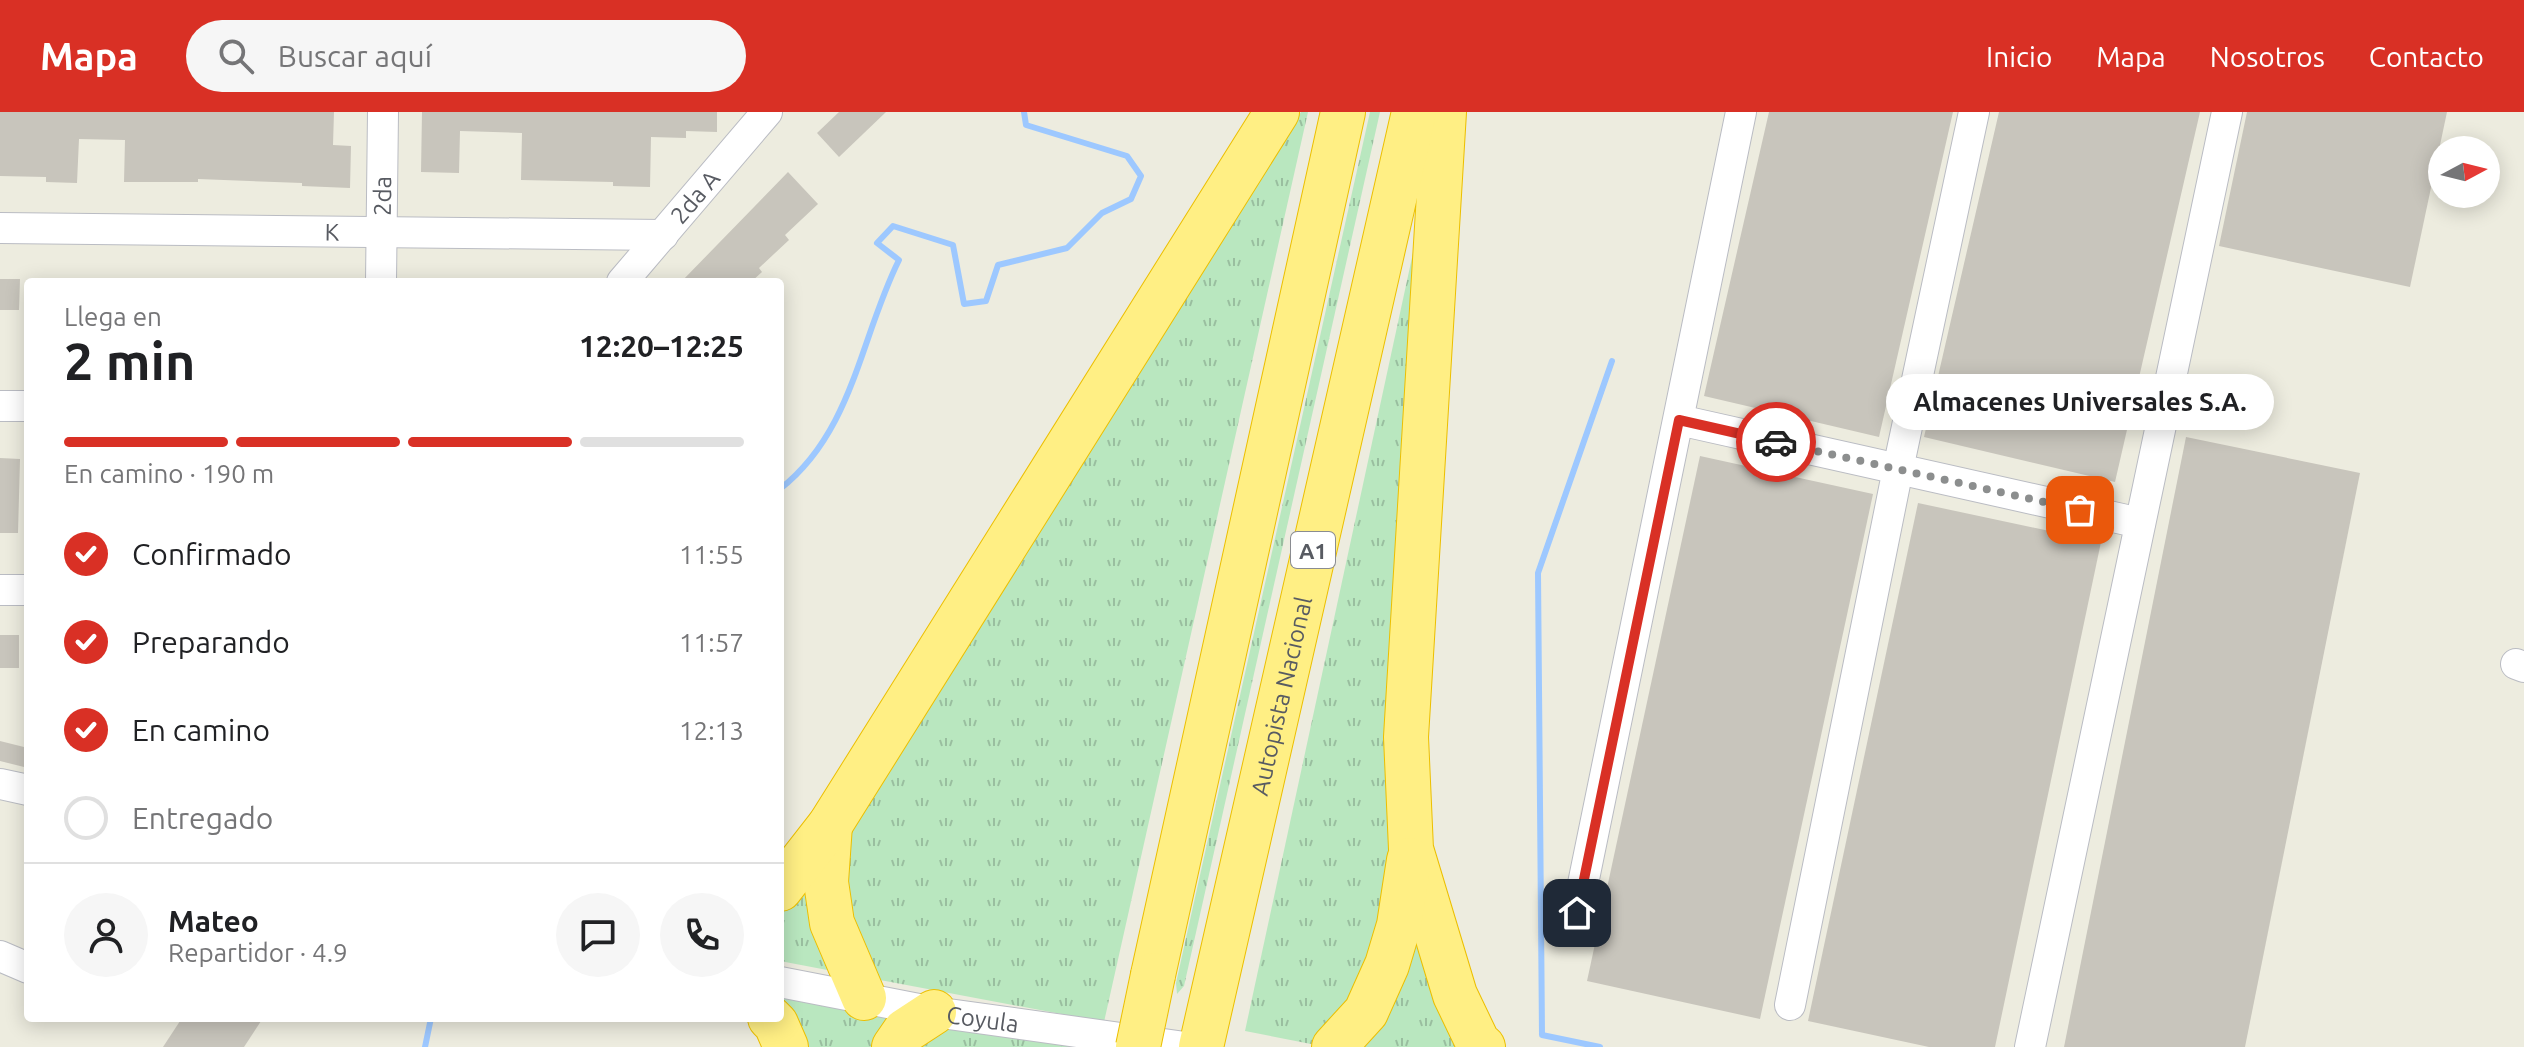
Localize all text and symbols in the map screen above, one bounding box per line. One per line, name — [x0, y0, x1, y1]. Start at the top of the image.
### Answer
search box — [186, 20, 746, 92]
icon: search — [214, 34, 258, 78]
text: Mapa — [40, 35, 138, 77]
text: Buscar aquí — [278, 39, 432, 73]
text: Inicio — [1986, 41, 2052, 72]
text: Mapa — [2096, 41, 2166, 72]
text: Nosotros — [2210, 41, 2325, 72]
text: Contacto — [2369, 41, 2484, 72]
north arrow — [2428, 136, 2500, 208]
map controls — [2428, 136, 2500, 208]
street label: 2da A — [665, 165, 725, 229]
street label: 2da — [368, 176, 396, 216]
street label: K — [325, 218, 340, 245]
text: Llega en — [64, 302, 162, 331]
text: 12:20–12:25 — [579, 329, 744, 363]
text: 2 min — [64, 332, 195, 390]
callout: Almacenes Universales S.A. — [1886, 374, 2274, 430]
text: Almacenes Universales S.A. — [1913, 387, 2247, 416]
courier — [1736, 402, 1816, 482]
icon: car — [1754, 420, 1798, 464]
text: En camino · 190 m — [64, 459, 274, 488]
pin — [2046, 476, 2114, 544]
icon: bag — [2058, 488, 2102, 532]
icon: check — [64, 532, 108, 576]
road number: A1 — [1291, 532, 1335, 568]
text: Confirmado — [132, 537, 292, 571]
text: 11:55 — [679, 540, 744, 569]
street label: Autopista Nacional — [1245, 594, 1317, 798]
icon: check — [64, 620, 108, 664]
text: Preparando — [132, 625, 290, 659]
text: 11:57 — [679, 628, 744, 657]
icon: check — [64, 708, 108, 752]
text: En camino — [132, 713, 270, 747]
text: 12:13 — [679, 716, 744, 745]
text: Entregado — [132, 801, 273, 835]
pin — [1543, 879, 1611, 947]
icon: home — [1555, 891, 1599, 935]
button: person — [64, 893, 148, 977]
button: chat — [556, 893, 640, 977]
button: phone — [660, 893, 744, 977]
text: Mateo — [168, 904, 259, 938]
text: Repartidor · 4.9 — [168, 938, 348, 967]
street label: Coyula — [945, 1000, 1020, 1037]

